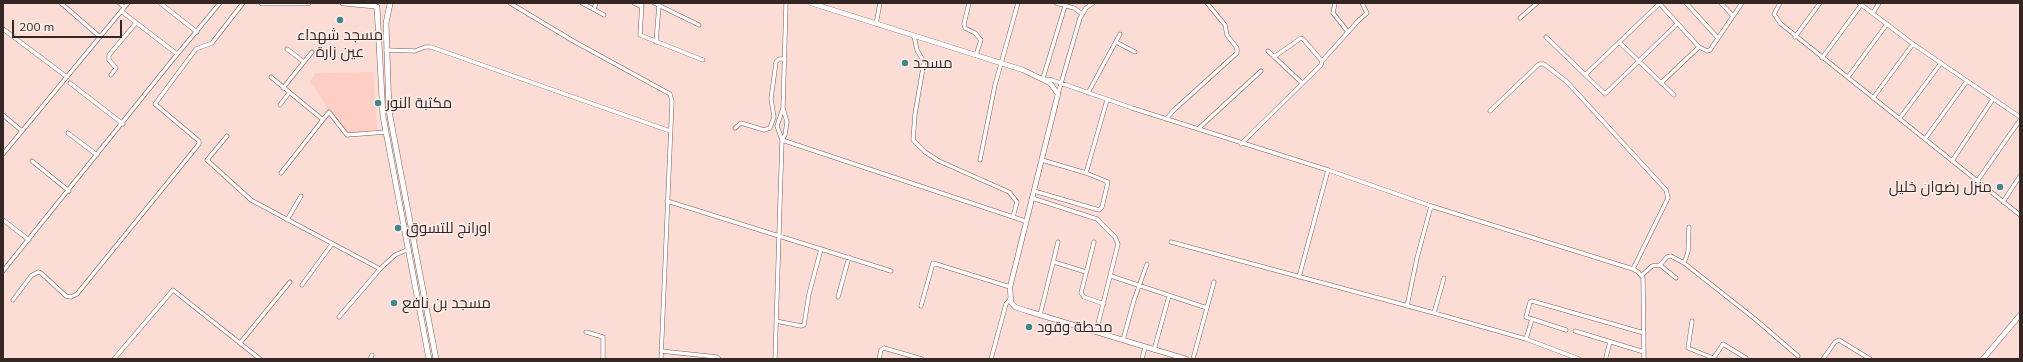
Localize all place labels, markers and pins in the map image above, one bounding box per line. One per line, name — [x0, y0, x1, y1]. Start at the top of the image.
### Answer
marker: مسجد شهداء عين زارة — [335, 15, 345, 25]
place label: مسجد شهداء عين زارة — [297, 26, 383, 61]
place label: مسجد — [913, 54, 953, 72]
marker: مسجد — [900, 58, 910, 68]
place label: مكتبة النور — [386, 94, 452, 112]
marker: مكتبة النور — [373, 98, 383, 108]
place label: منزل رضوان خليل — [1889, 178, 1992, 196]
marker: منزل رضوان خليل — [1995, 182, 2005, 192]
place label: اورانج للتسوق — [406, 219, 491, 237]
marker: اورانج للتسوق — [393, 223, 403, 233]
place label: مسجد بن نافع — [402, 294, 491, 312]
marker: مسجد بن نافع — [389, 298, 399, 308]
place label: محطة وقود — [1037, 318, 1113, 336]
marker: محطة وقود — [1024, 322, 1034, 332]

